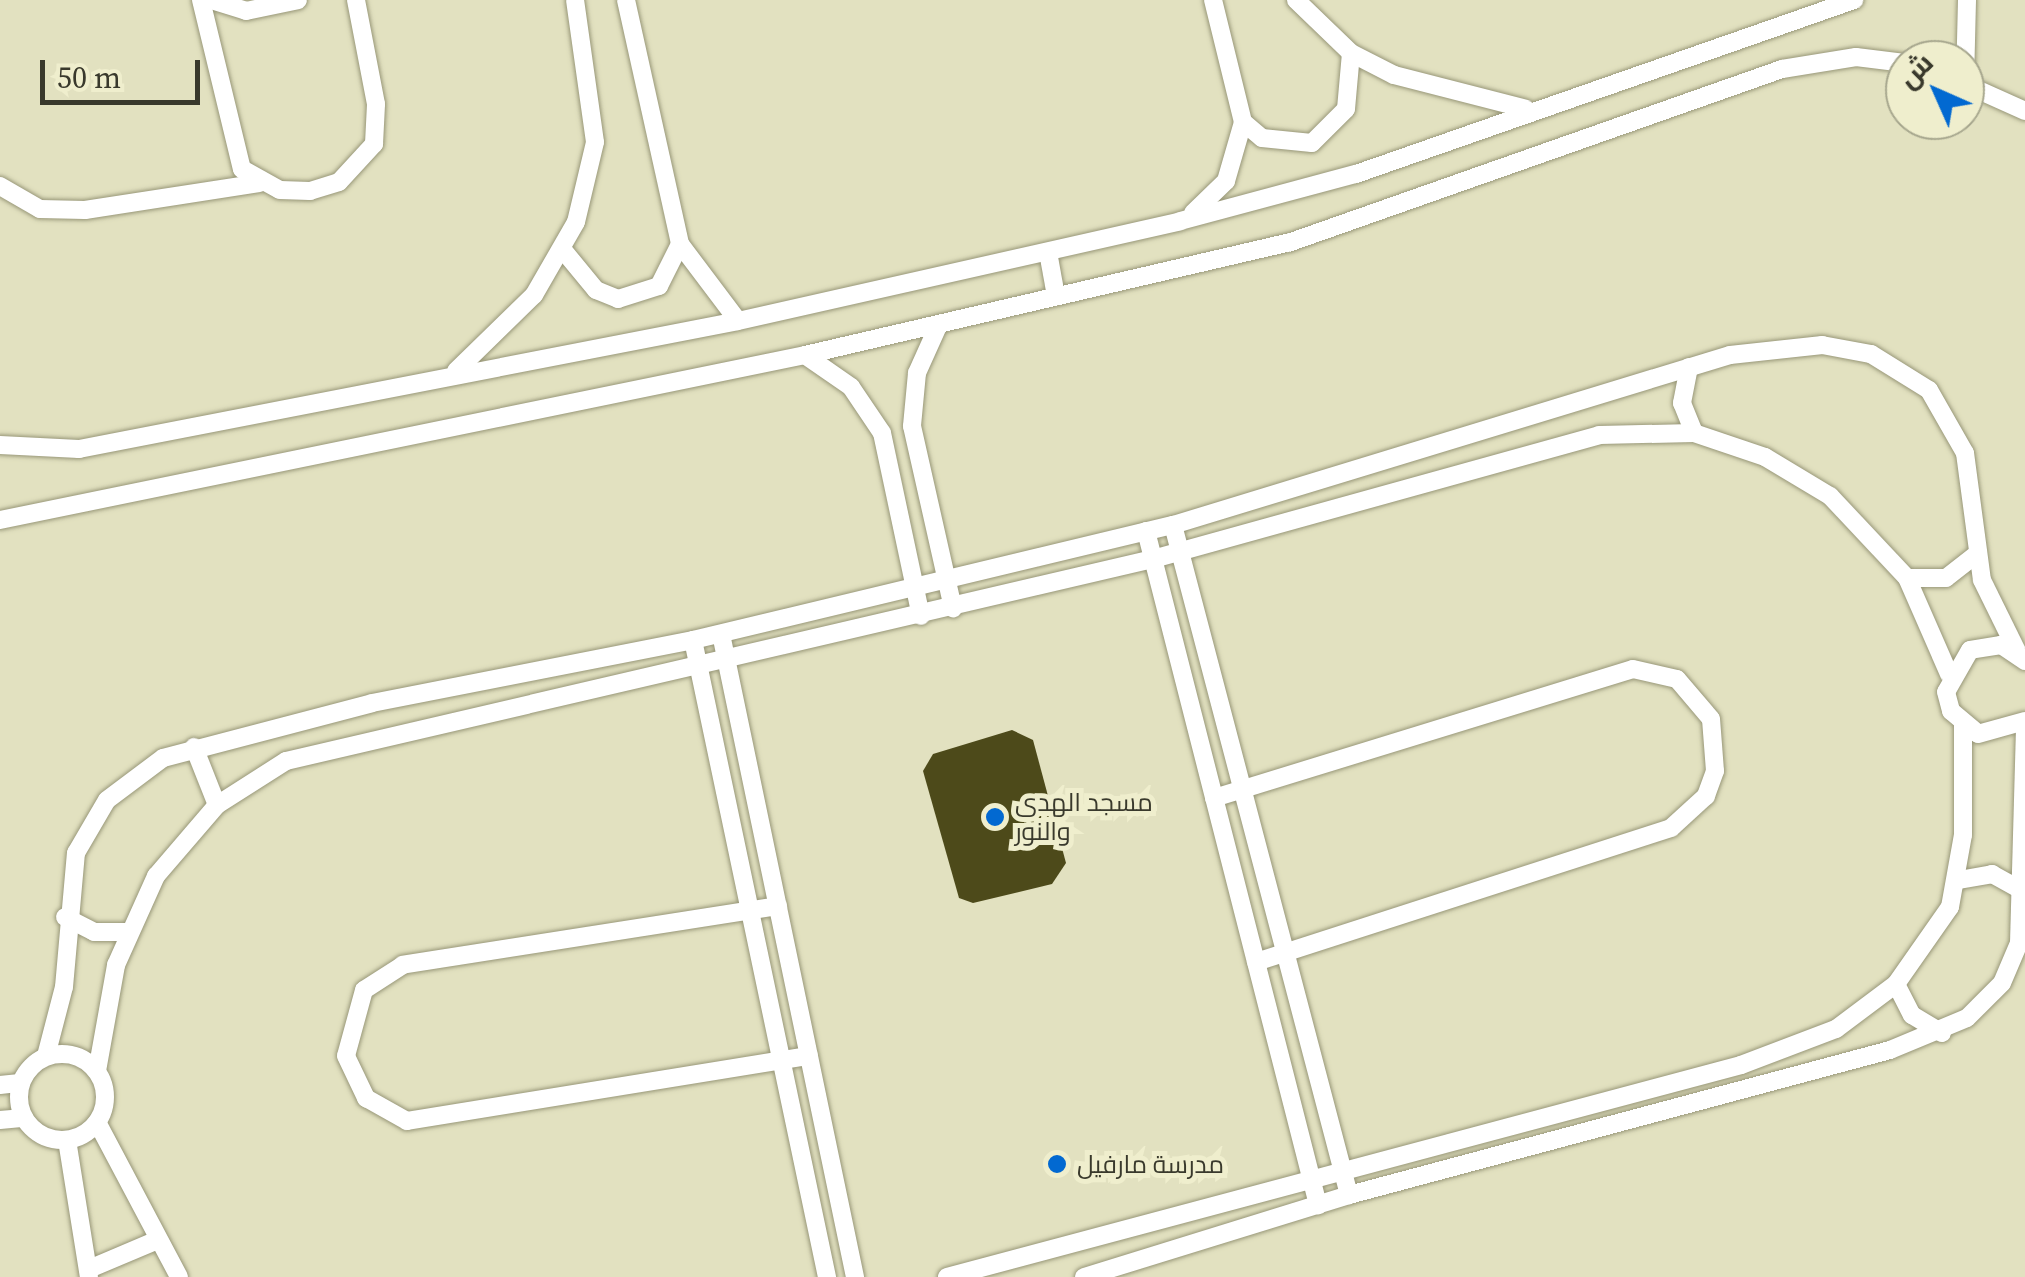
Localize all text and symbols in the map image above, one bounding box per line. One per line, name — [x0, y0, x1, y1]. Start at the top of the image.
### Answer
scale bar — [45, 40, 205, 102]
north arrow — [1885, 40, 1985, 140]
text: ش — [1889, 44, 1941, 96]
text: 50 m — [57, 57, 121, 98]
place label: مسجد الهدى والنور — [1015, 788, 1153, 847]
marker: مسجد الهدى والنور — [984, 806, 1006, 828]
place label: مدرسة مارفيل — [1077, 1149, 1224, 1179]
marker: مدرسة مارفيل — [1046, 1153, 1068, 1175]

